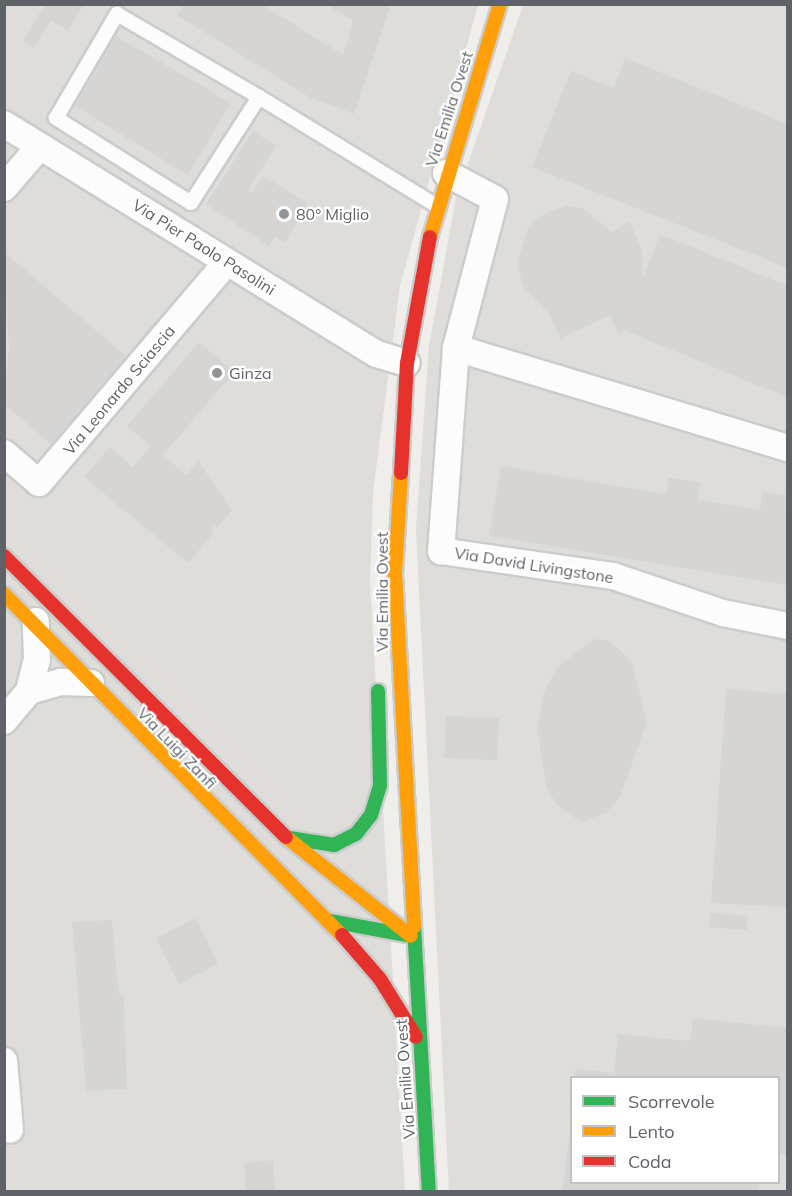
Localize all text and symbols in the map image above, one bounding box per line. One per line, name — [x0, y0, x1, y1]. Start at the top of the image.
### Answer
street label: Via Emilia Ovest — [421, 49, 477, 169]
street label: Via Pier Paolo Pasolini — [129, 195, 279, 299]
place label: 80° Miglio — [296, 204, 369, 224]
marker: 80° Miglio — [277, 207, 291, 221]
street label: Via Leonardo Sciascia — [59, 321, 179, 459]
place label: Ginza — [229, 363, 272, 383]
marker: Ginza — [210, 366, 224, 380]
street label: Via Emilia Ovest — [372, 532, 392, 652]
street label: Via David Livingstone — [453, 543, 615, 587]
street label: Via Luigi Zanfi — [133, 703, 221, 793]
street label: Via Emilia Ovest — [391, 1018, 419, 1140]
legend — [570, 1076, 780, 1184]
text: Scorrevole — [628, 1090, 715, 1113]
text: Lento — [628, 1120, 675, 1143]
text: Coda — [628, 1150, 672, 1173]

